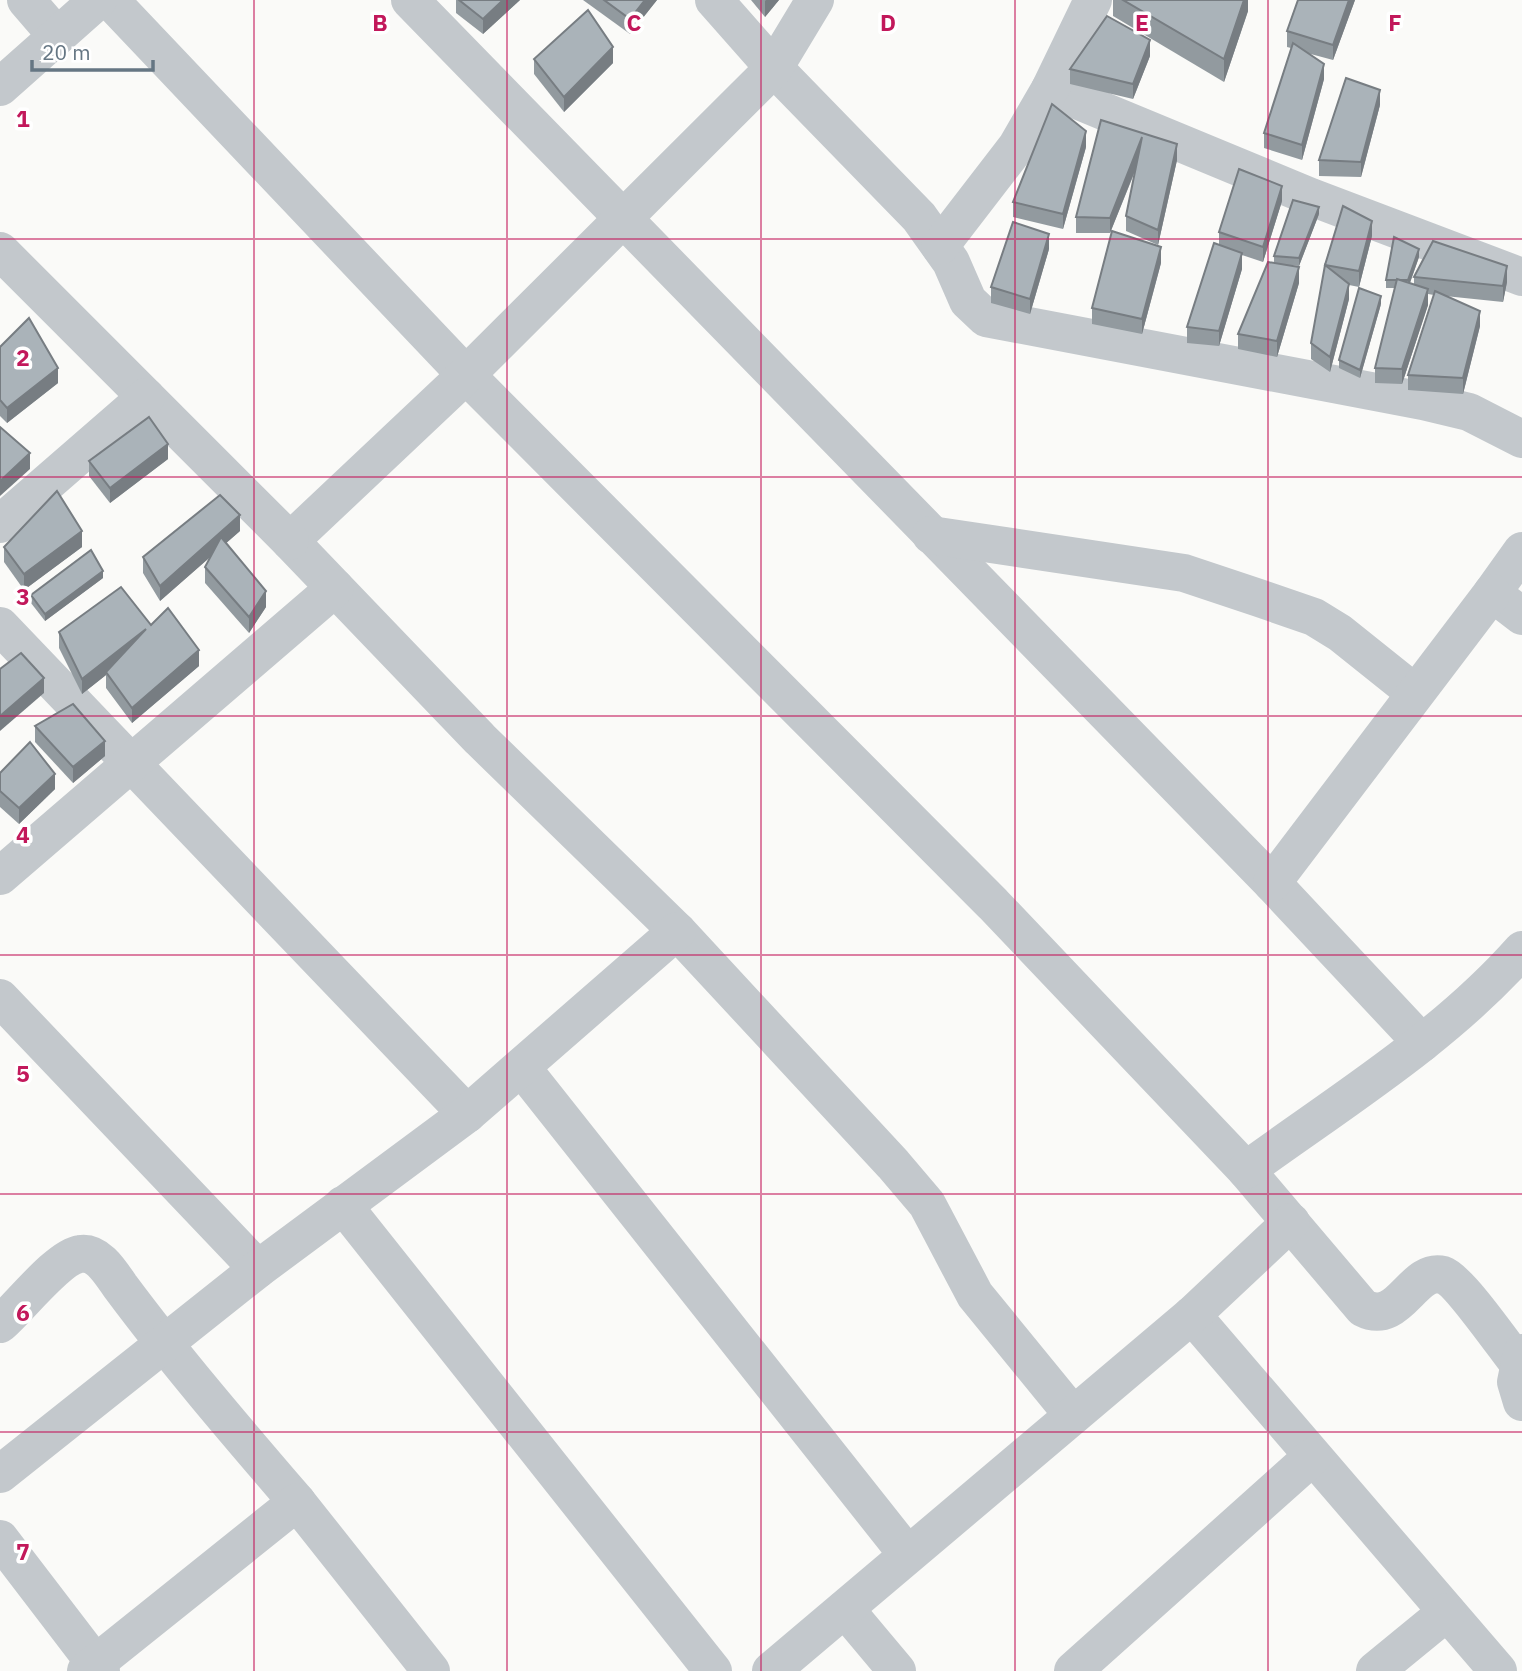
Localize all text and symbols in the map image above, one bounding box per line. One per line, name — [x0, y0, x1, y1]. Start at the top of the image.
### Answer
text: B — [372, 7, 388, 37]
text: C — [627, 7, 642, 37]
text: D — [880, 7, 896, 37]
text: E — [1135, 7, 1149, 37]
text: F — [1388, 7, 1402, 37]
scale bar — [32, 28, 152, 72]
text: 20 m — [42, 38, 91, 66]
text: 1 — [16, 103, 30, 133]
text: 2 — [16, 342, 30, 372]
text: 3 — [16, 581, 30, 611]
text: 4 — [16, 819, 30, 849]
text: 5 — [16, 1058, 30, 1088]
text: 6 — [16, 1297, 30, 1327]
text: 7 — [16, 1536, 30, 1566]

